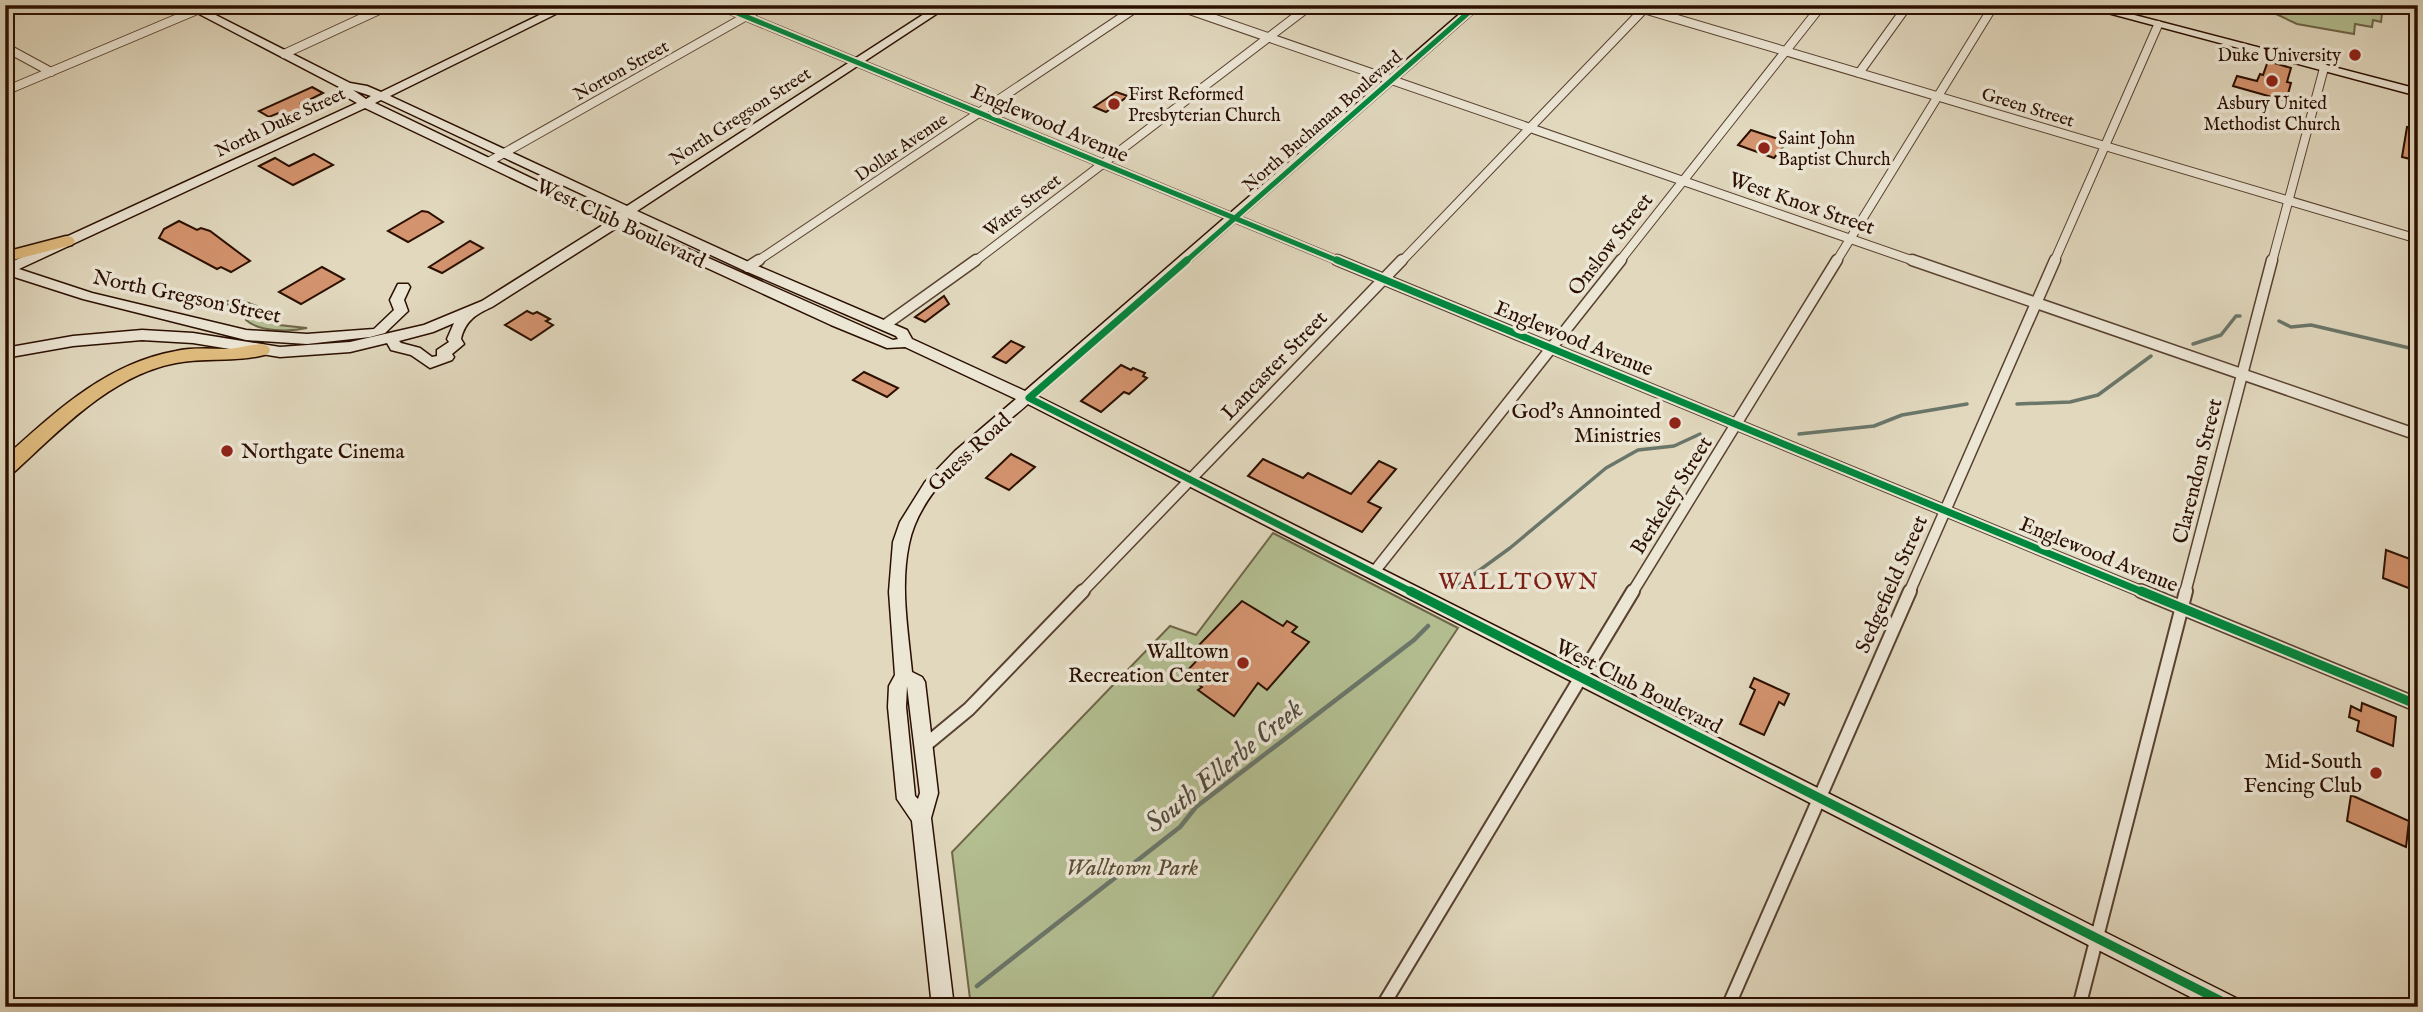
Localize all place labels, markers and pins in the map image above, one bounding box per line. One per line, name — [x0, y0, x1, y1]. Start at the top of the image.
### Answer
place label: Duke University — [2218, 45, 2341, 68]
marker: Duke University — [2347, 47, 2363, 63]
marker: Asbury United Methodist Church — [2264, 73, 2280, 89]
place label: First Reformed Presbyterian Church — [1128, 84, 1281, 128]
place label: Asbury United Methodist Church — [2204, 93, 2341, 137]
marker: First Reformed Presbyterian Church — [1106, 96, 1122, 112]
place label: Saint John Baptist Church — [1778, 128, 1891, 172]
marker: Saint John Baptist Church — [1756, 140, 1772, 156]
place label: God's Annointed Ministries — [1512, 399, 1662, 450]
marker: God's Annointed Ministries — [1667, 415, 1683, 431]
place label: Northgate Cinema — [241, 439, 405, 466]
marker: Northgate Cinema — [219, 443, 235, 459]
place label: Walltown Recreation Center — [1068, 639, 1229, 690]
marker: Walltown Recreation Center — [1235, 655, 1251, 671]
place label: Mid-South Fencing Club — [2243, 749, 2362, 800]
marker: Mid-South Fencing Club — [2368, 765, 2384, 781]

